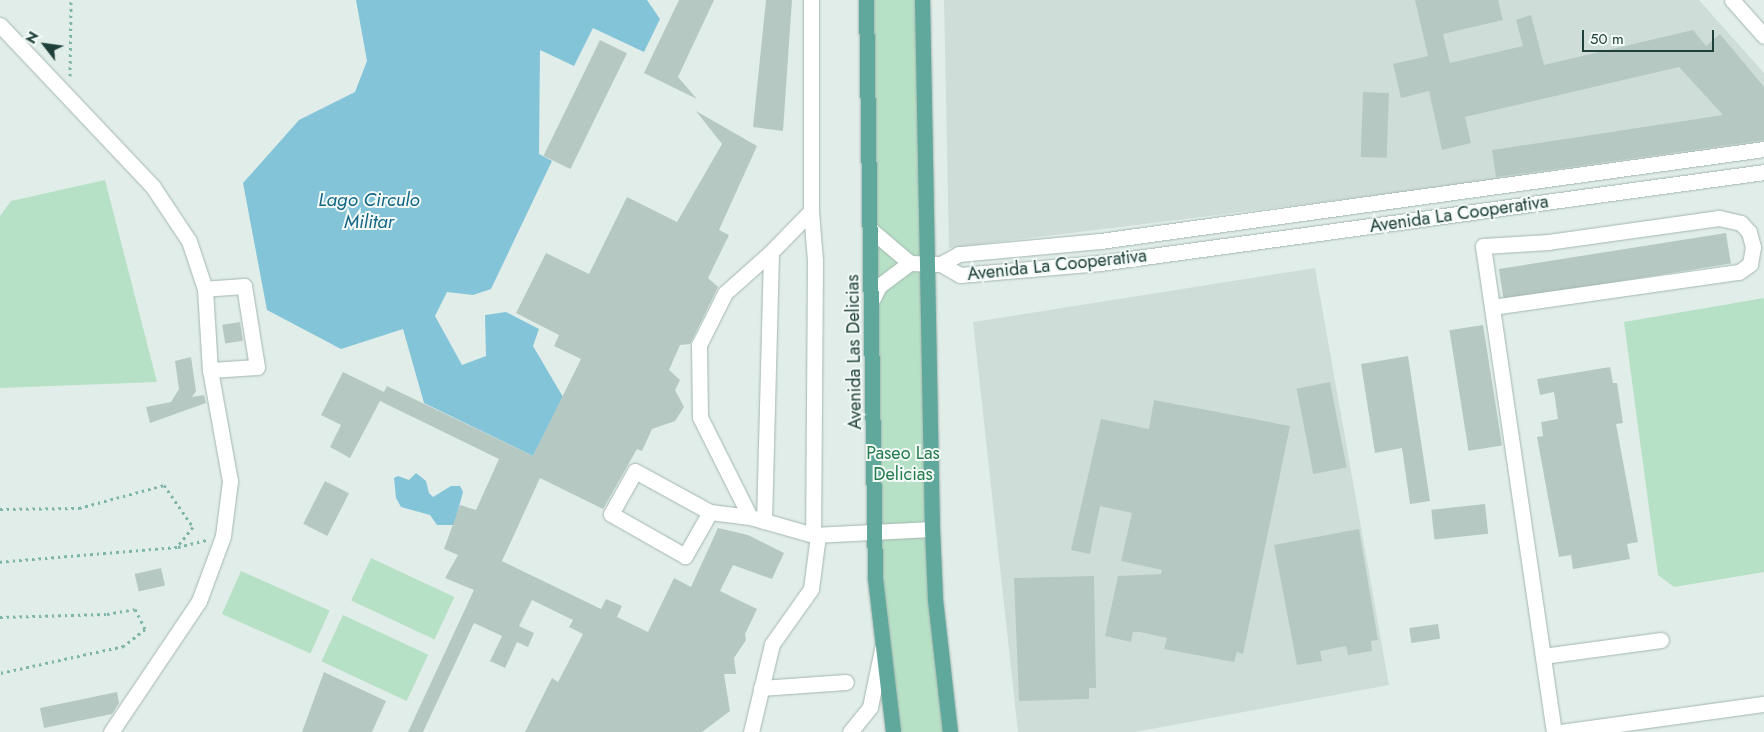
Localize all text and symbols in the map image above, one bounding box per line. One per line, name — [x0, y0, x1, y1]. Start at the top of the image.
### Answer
north arrow — [20, 20, 70, 70]
scale bar — [1584, 20, 1716, 52]
text: N — [21, 28, 43, 47]
text: 50 m — [1590, 28, 1624, 50]
water label: Lago Circulo Militar — [318, 189, 420, 233]
street label: Avenida La Cooperativa — [1368, 191, 1550, 237]
street label: Avenida La Cooperativa — [966, 245, 1148, 285]
street label: Avenida Las Delicias — [842, 274, 866, 430]
park label: Paseo Las Delicias — [866, 443, 940, 486]

